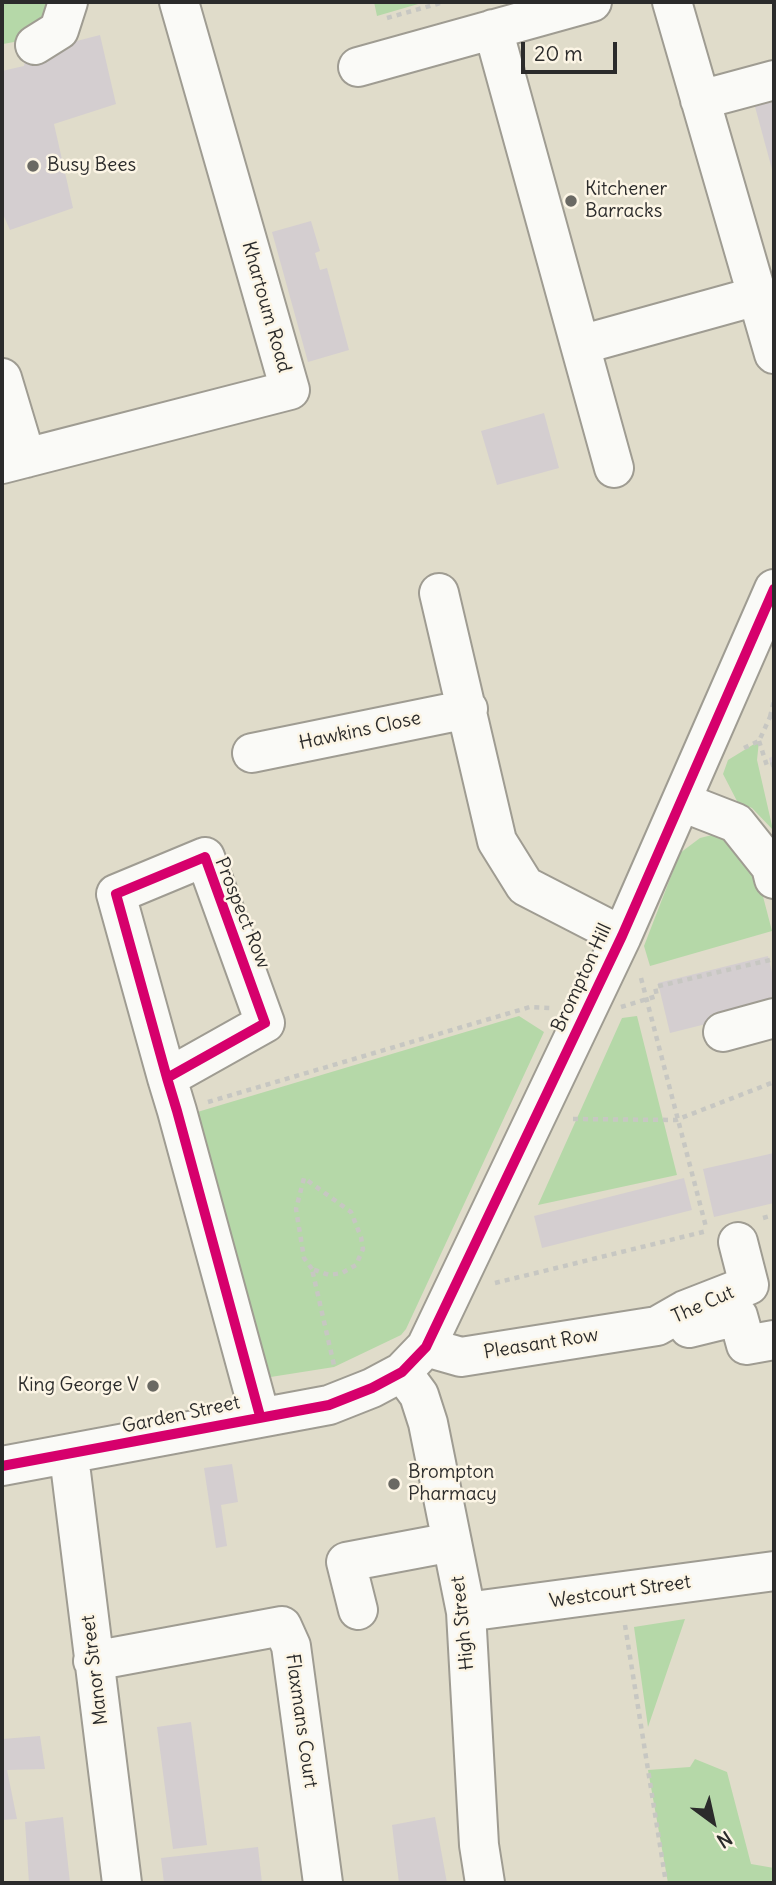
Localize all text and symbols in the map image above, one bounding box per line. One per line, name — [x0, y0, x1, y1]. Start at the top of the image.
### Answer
scale bar — [524, 28, 620, 72]
text: 20 m — [534, 40, 583, 67]
place label: Busy Bees — [47, 155, 136, 177]
marker: Busy Bees — [25, 158, 41, 174]
place label: Kitchener Barracks — [585, 179, 667, 223]
marker: Kitchener Barracks — [563, 193, 579, 209]
street label: Khartoum Road — [236, 239, 296, 375]
street label: Hawkins Close — [297, 707, 423, 755]
street label: Prospect Row — [209, 854, 275, 972]
street label: Brompton Hill — [547, 920, 617, 1036]
street label: The Cut — [668, 1281, 738, 1329]
street label: Pleasant Row — [482, 1324, 600, 1364]
place label: King George V — [17, 1375, 139, 1397]
marker: King George V — [145, 1378, 161, 1394]
street label: Garden Street — [120, 1391, 242, 1439]
place label: Brompton Pharmacy — [408, 1462, 497, 1506]
marker: Brompton Pharmacy — [386, 1476, 402, 1492]
street label: Westcourt Street — [548, 1571, 692, 1613]
street label: High Street — [447, 1575, 479, 1671]
street label: Manor Street — [77, 1614, 113, 1726]
street label: Flaxmans Court — [280, 1653, 322, 1789]
north arrow — [678, 1787, 748, 1857]
text: N — [712, 1826, 736, 1853]

